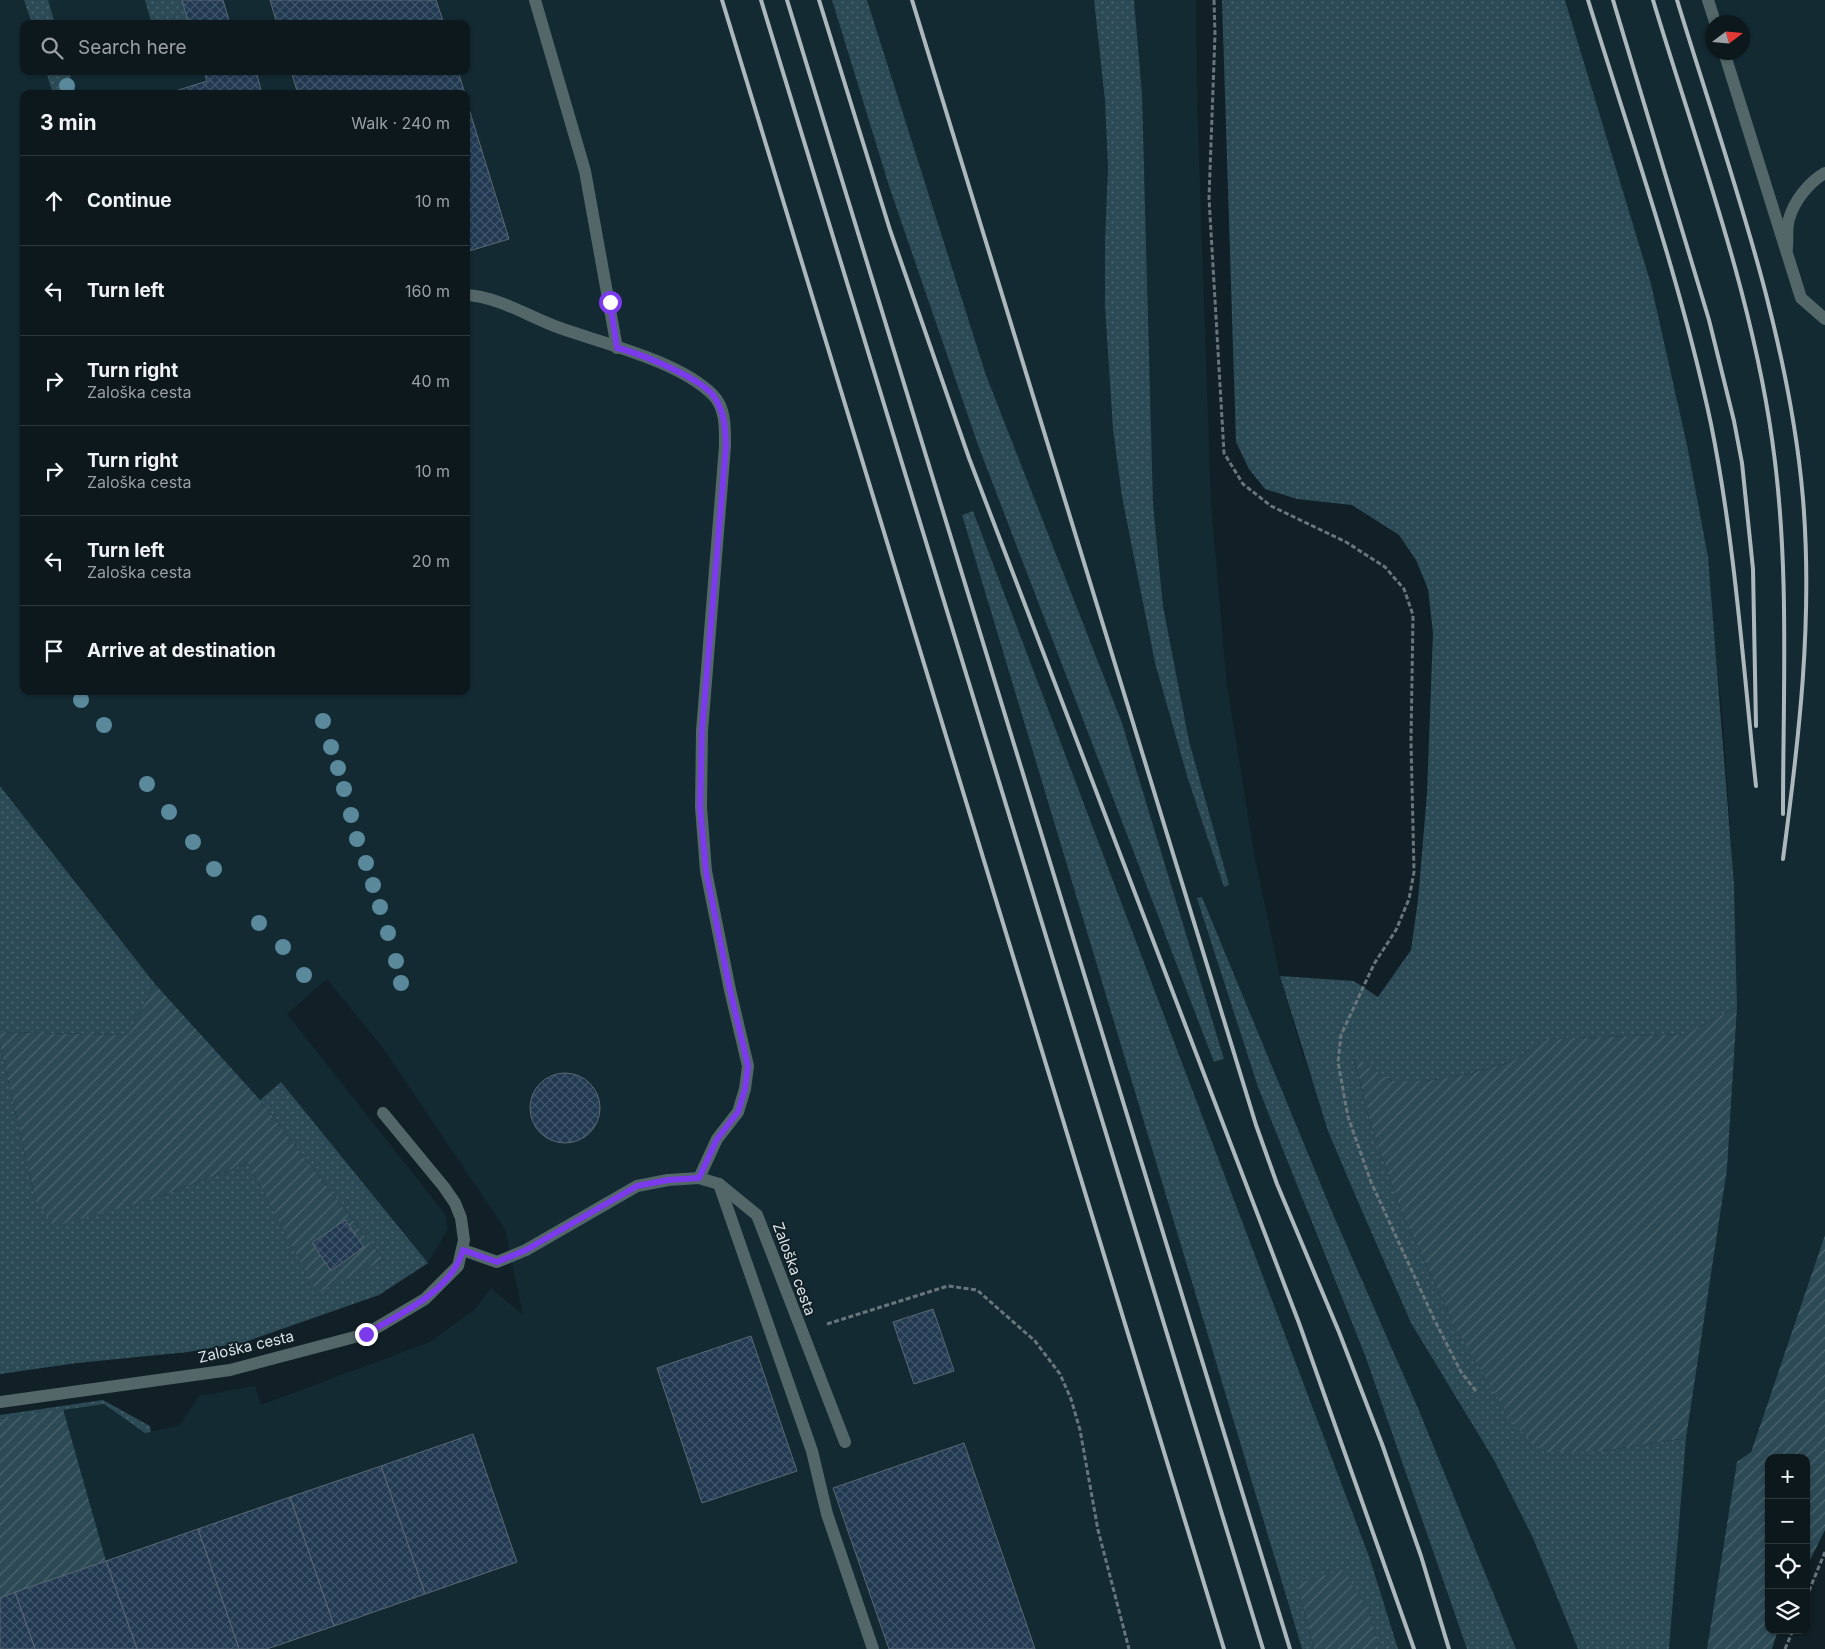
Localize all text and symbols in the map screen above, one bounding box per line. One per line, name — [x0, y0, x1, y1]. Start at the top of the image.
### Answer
north arrow — [1705, 15, 1750, 60]
search box — [20, 20, 470, 75]
icon: search — [38, 34, 66, 62]
text: Search here — [78, 36, 187, 59]
text: 3 min — [40, 110, 96, 135]
text: Walk · 240 m — [351, 113, 450, 133]
icon: ahead — [40, 187, 68, 215]
text: Continue — [87, 189, 172, 212]
text: 10 m — [415, 191, 450, 211]
icon: left — [40, 277, 68, 305]
text: Turn left — [87, 279, 165, 302]
text: 160 m — [405, 281, 450, 301]
route start — [599, 291, 622, 314]
text: Turn right — [87, 359, 178, 382]
icon: right — [40, 367, 68, 395]
text: 40 m — [411, 371, 450, 391]
text: Zaloška cesta — [87, 382, 191, 402]
text: Turn right — [87, 449, 178, 472]
icon: right — [40, 457, 68, 485]
text: 10 m — [415, 461, 450, 481]
text: Zaloška cesta — [87, 472, 191, 492]
text: Turn left — [87, 539, 165, 562]
icon: left — [40, 547, 68, 575]
text: 20 m — [412, 551, 450, 571]
text: Zaloška cesta — [87, 562, 191, 582]
icon: arrive — [40, 637, 68, 665]
text: Arrive at destination — [87, 639, 276, 662]
street label: Zaloška cesta — [769, 1220, 820, 1318]
route end — [355, 1323, 378, 1346]
street label: Zaloška cesta — [196, 1326, 296, 1367]
map controls — [1765, 1454, 1810, 1634]
button: + — [1765, 1454, 1810, 1499]
button: − — [1765, 1499, 1810, 1544]
button: locate — [1765, 1544, 1810, 1589]
button: layers — [1765, 1589, 1810, 1634]

